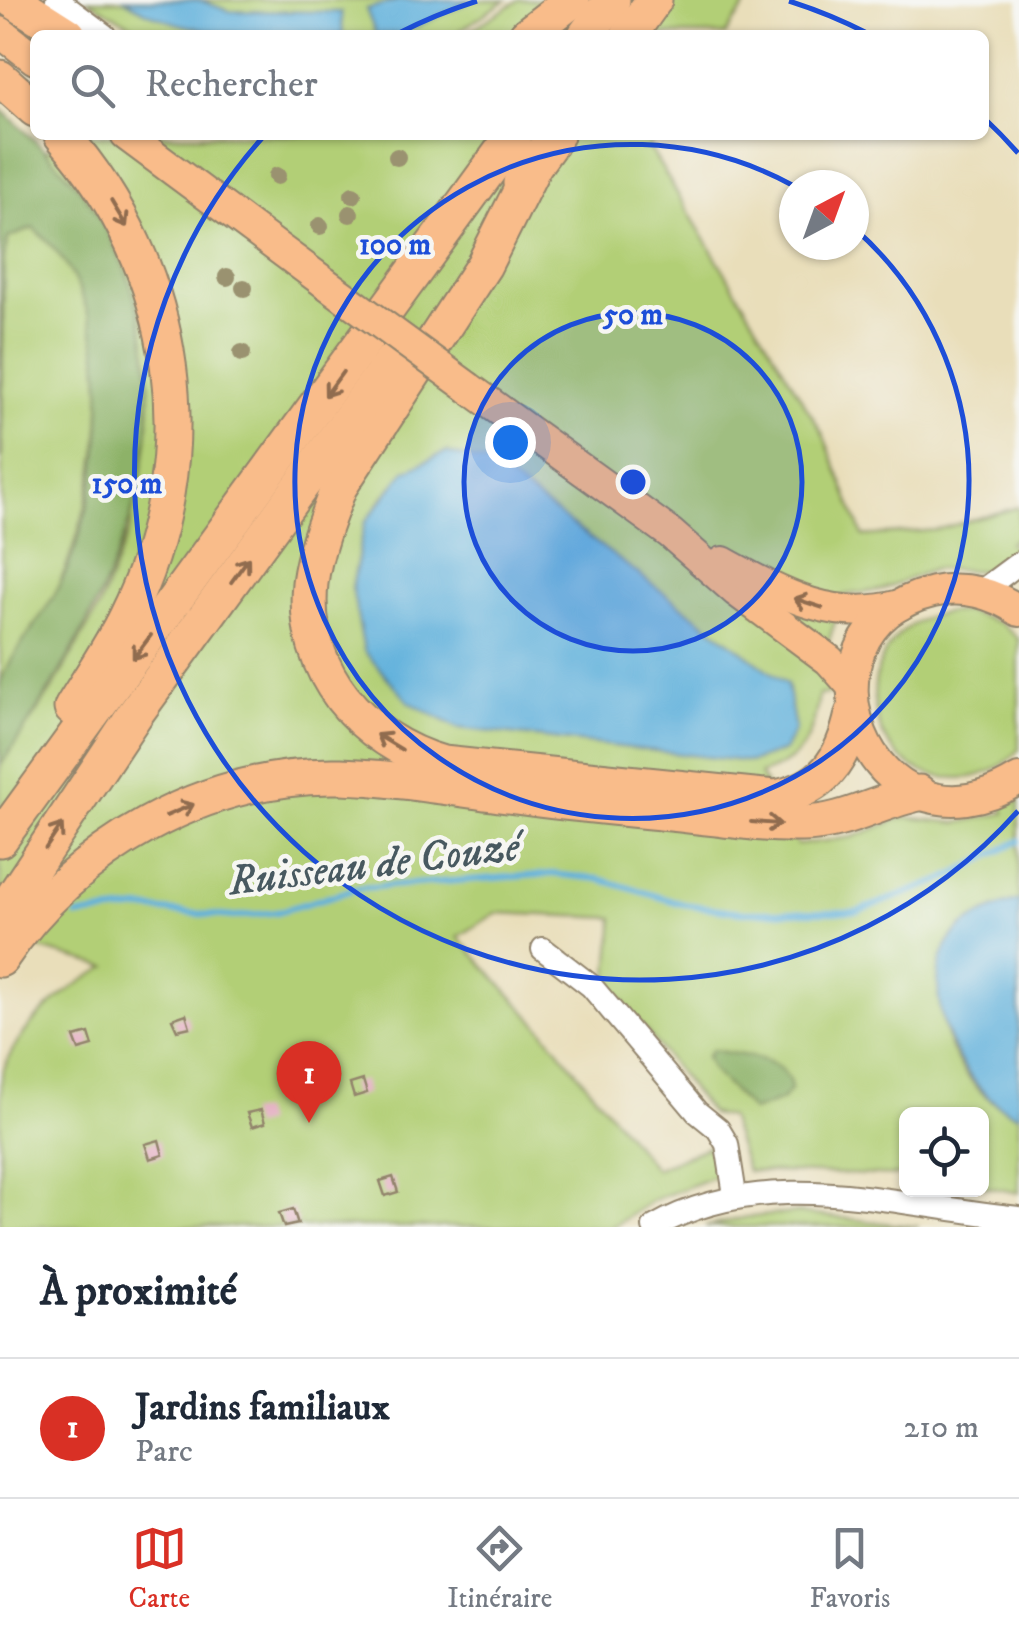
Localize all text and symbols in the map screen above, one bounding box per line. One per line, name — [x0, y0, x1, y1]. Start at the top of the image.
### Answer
search box — [30, 30, 989, 140]
icon: search — [65, 58, 120, 113]
text: Rechercher — [145, 61, 318, 109]
north arrow — [779, 170, 869, 260]
one-way arrow — [109, 199, 129, 228]
text: 100 m — [359, 227, 432, 264]
text: 50 m — [602, 297, 663, 334]
one-way arrow — [324, 370, 345, 397]
your location — [485, 417, 536, 468]
centre of rings — [615, 464, 651, 500]
text: 150 m — [92, 466, 163, 503]
one-way arrow — [229, 556, 250, 584]
one-way arrow — [792, 592, 824, 610]
one-way arrow — [132, 633, 153, 660]
one-way arrow — [375, 732, 404, 752]
one-way arrow — [164, 800, 195, 818]
one-way arrow — [749, 814, 781, 833]
water label: Ruisseau de Couzé — [225, 821, 529, 909]
one-way arrow — [44, 823, 64, 850]
pin: 1 — [276, 1040, 342, 1123]
map controls — [899, 1107, 989, 1197]
button: locate — [899, 1107, 989, 1197]
text: À proximité — [40, 1266, 237, 1318]
text: Jardins familiaux — [135, 1384, 390, 1432]
text: 1 — [67, 1408, 78, 1448]
text: 210 m — [904, 1408, 979, 1448]
text: Parc — [135, 1432, 193, 1472]
tab: Carte — [129, 1521, 190, 1616]
tab: Itinéraire — [447, 1521, 552, 1616]
tab: Favoris — [810, 1521, 890, 1616]

